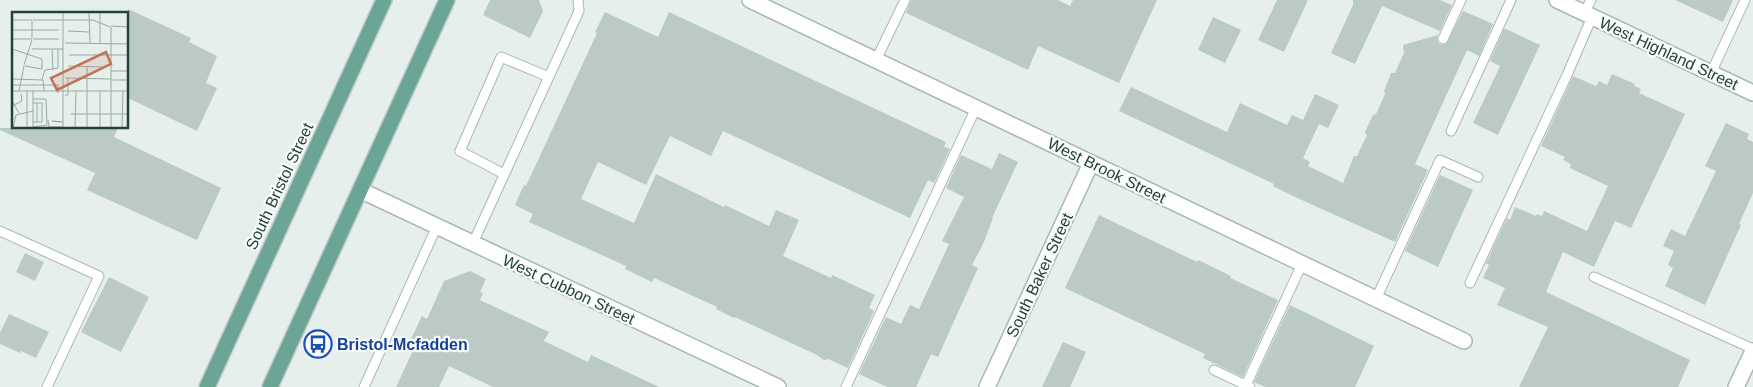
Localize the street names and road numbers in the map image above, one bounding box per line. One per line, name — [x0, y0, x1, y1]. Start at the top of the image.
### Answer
street label: West Highland Street — [1597, 14, 1741, 93]
street label: South Bristol Street — [243, 120, 317, 252]
street label: West Brook Street — [1045, 134, 1169, 207]
street label: South Baker Street — [1003, 210, 1076, 340]
street label: West Cubbon Street — [500, 251, 638, 328]

